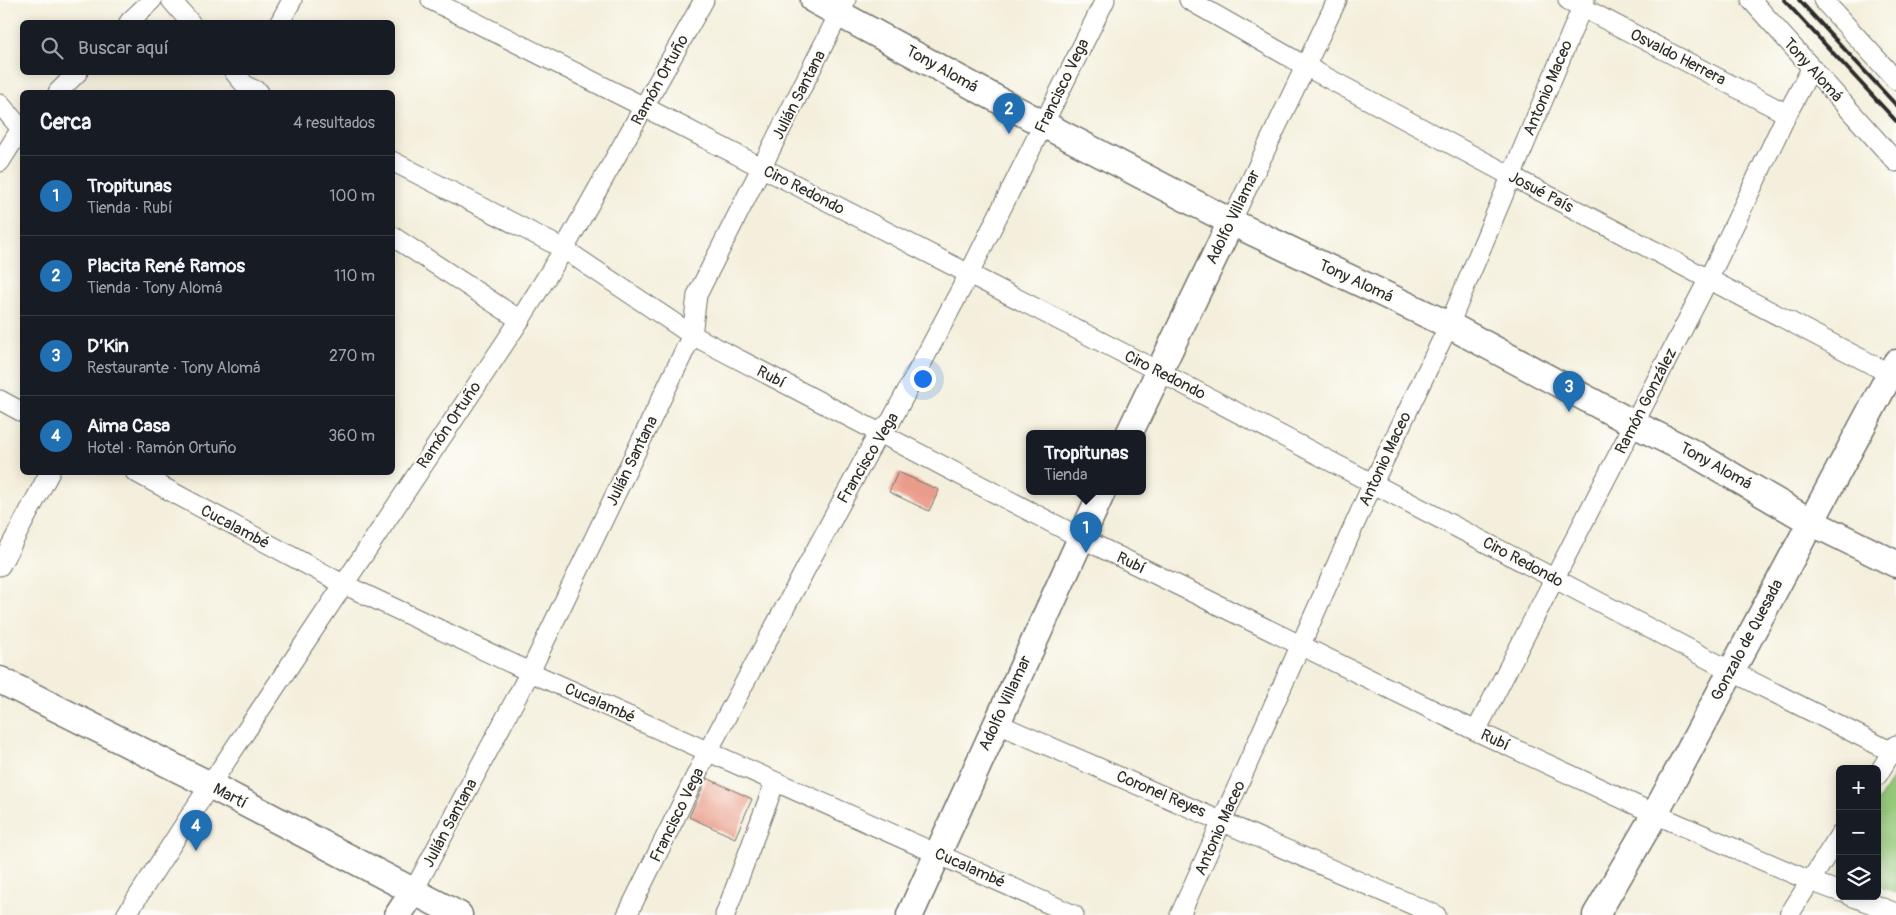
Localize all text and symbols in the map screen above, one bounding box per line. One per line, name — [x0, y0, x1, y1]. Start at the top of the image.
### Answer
search box — [20, 20, 395, 75]
street label: Osvaldo Herrera — [1627, 24, 1729, 90]
street label: Ramón Ortuño — [627, 31, 693, 129]
icon: search — [38, 34, 66, 62]
street label: Tony Alomá — [1779, 34, 1847, 106]
street label: Francisco Vega — [1031, 35, 1093, 137]
text: Buscar aquí — [78, 36, 169, 60]
street label: Antonio Maceo — [1519, 37, 1577, 139]
street label: Tony Alomá — [902, 41, 982, 97]
street label: Julián Santana — [768, 47, 830, 143]
pin: 2 — [993, 93, 1025, 134]
text: Cerca — [40, 109, 91, 136]
text: 4 resultados — [293, 113, 375, 133]
street label: Ciro Redondo — [760, 161, 848, 219]
street label: Adolfo Villamar — [1201, 166, 1265, 268]
street label: Josué País — [1505, 167, 1577, 217]
text: Tropitunas — [87, 174, 171, 198]
text: 1 — [53, 186, 59, 206]
text: 100 m — [329, 186, 375, 206]
text: Tienda · Rubí — [87, 198, 172, 218]
text: Placita René Ramos — [87, 254, 245, 278]
street label: Tony Alomá — [1316, 255, 1396, 307]
text: 2 — [52, 266, 60, 286]
text: 110 m — [334, 266, 375, 286]
text: Tienda · Tony Alomá — [87, 278, 222, 298]
text: D’Kin — [87, 334, 129, 358]
street label: Ramón González — [1611, 345, 1681, 457]
text: 3 — [52, 346, 60, 366]
text: 270 m — [329, 346, 375, 366]
street label: Ciro Redondo — [1121, 346, 1209, 404]
text: Restaurante · Tony Alomá — [87, 358, 261, 378]
street label: Rubí — [753, 361, 789, 393]
your location — [910, 366, 936, 392]
pin: 3 — [1553, 371, 1585, 412]
street label: Ramón Ortuño — [413, 377, 486, 472]
street label: Antonio Maceo — [1354, 408, 1416, 509]
street label: Francisco Vega — [833, 409, 903, 507]
street label: Julián Santana — [602, 413, 662, 509]
text: Aima Casa — [87, 414, 170, 438]
text: 4 — [51, 426, 61, 446]
text: 360 m — [328, 426, 375, 446]
popup — [1026, 430, 1146, 495]
text: Hotel · Ramón Ortuño — [87, 438, 236, 458]
street label: Tony Alomá — [1676, 438, 1756, 494]
text: Tropitunas — [1044, 441, 1128, 465]
text: Tienda — [1044, 465, 1087, 485]
street label: Cucalambé — [197, 500, 273, 554]
pin: 1 — [1070, 512, 1102, 553]
street label: Ciro Redondo — [1479, 532, 1567, 592]
street label: Rubí — [1113, 548, 1149, 578]
street label: Gonzalo de Quesada — [1707, 576, 1787, 704]
street label: Adolfo Villamar — [974, 652, 1036, 754]
street label: Cucalambé — [562, 679, 638, 727]
street label: Rubí — [1477, 725, 1513, 755]
street label: Francisco Vega — [646, 764, 708, 866]
map controls — [1836, 765, 1881, 900]
button: + — [1836, 765, 1881, 810]
street label: Coronel Reyes — [1113, 766, 1209, 822]
street label: Julián Santana — [418, 775, 482, 871]
street label: Antonio Maceo — [1190, 777, 1250, 879]
street label: Martí — [210, 779, 250, 813]
pin: 4 — [180, 810, 212, 851]
button: − — [1836, 810, 1881, 855]
street label: Cucalambé — [932, 844, 1008, 892]
button: layers — [1836, 855, 1881, 900]

